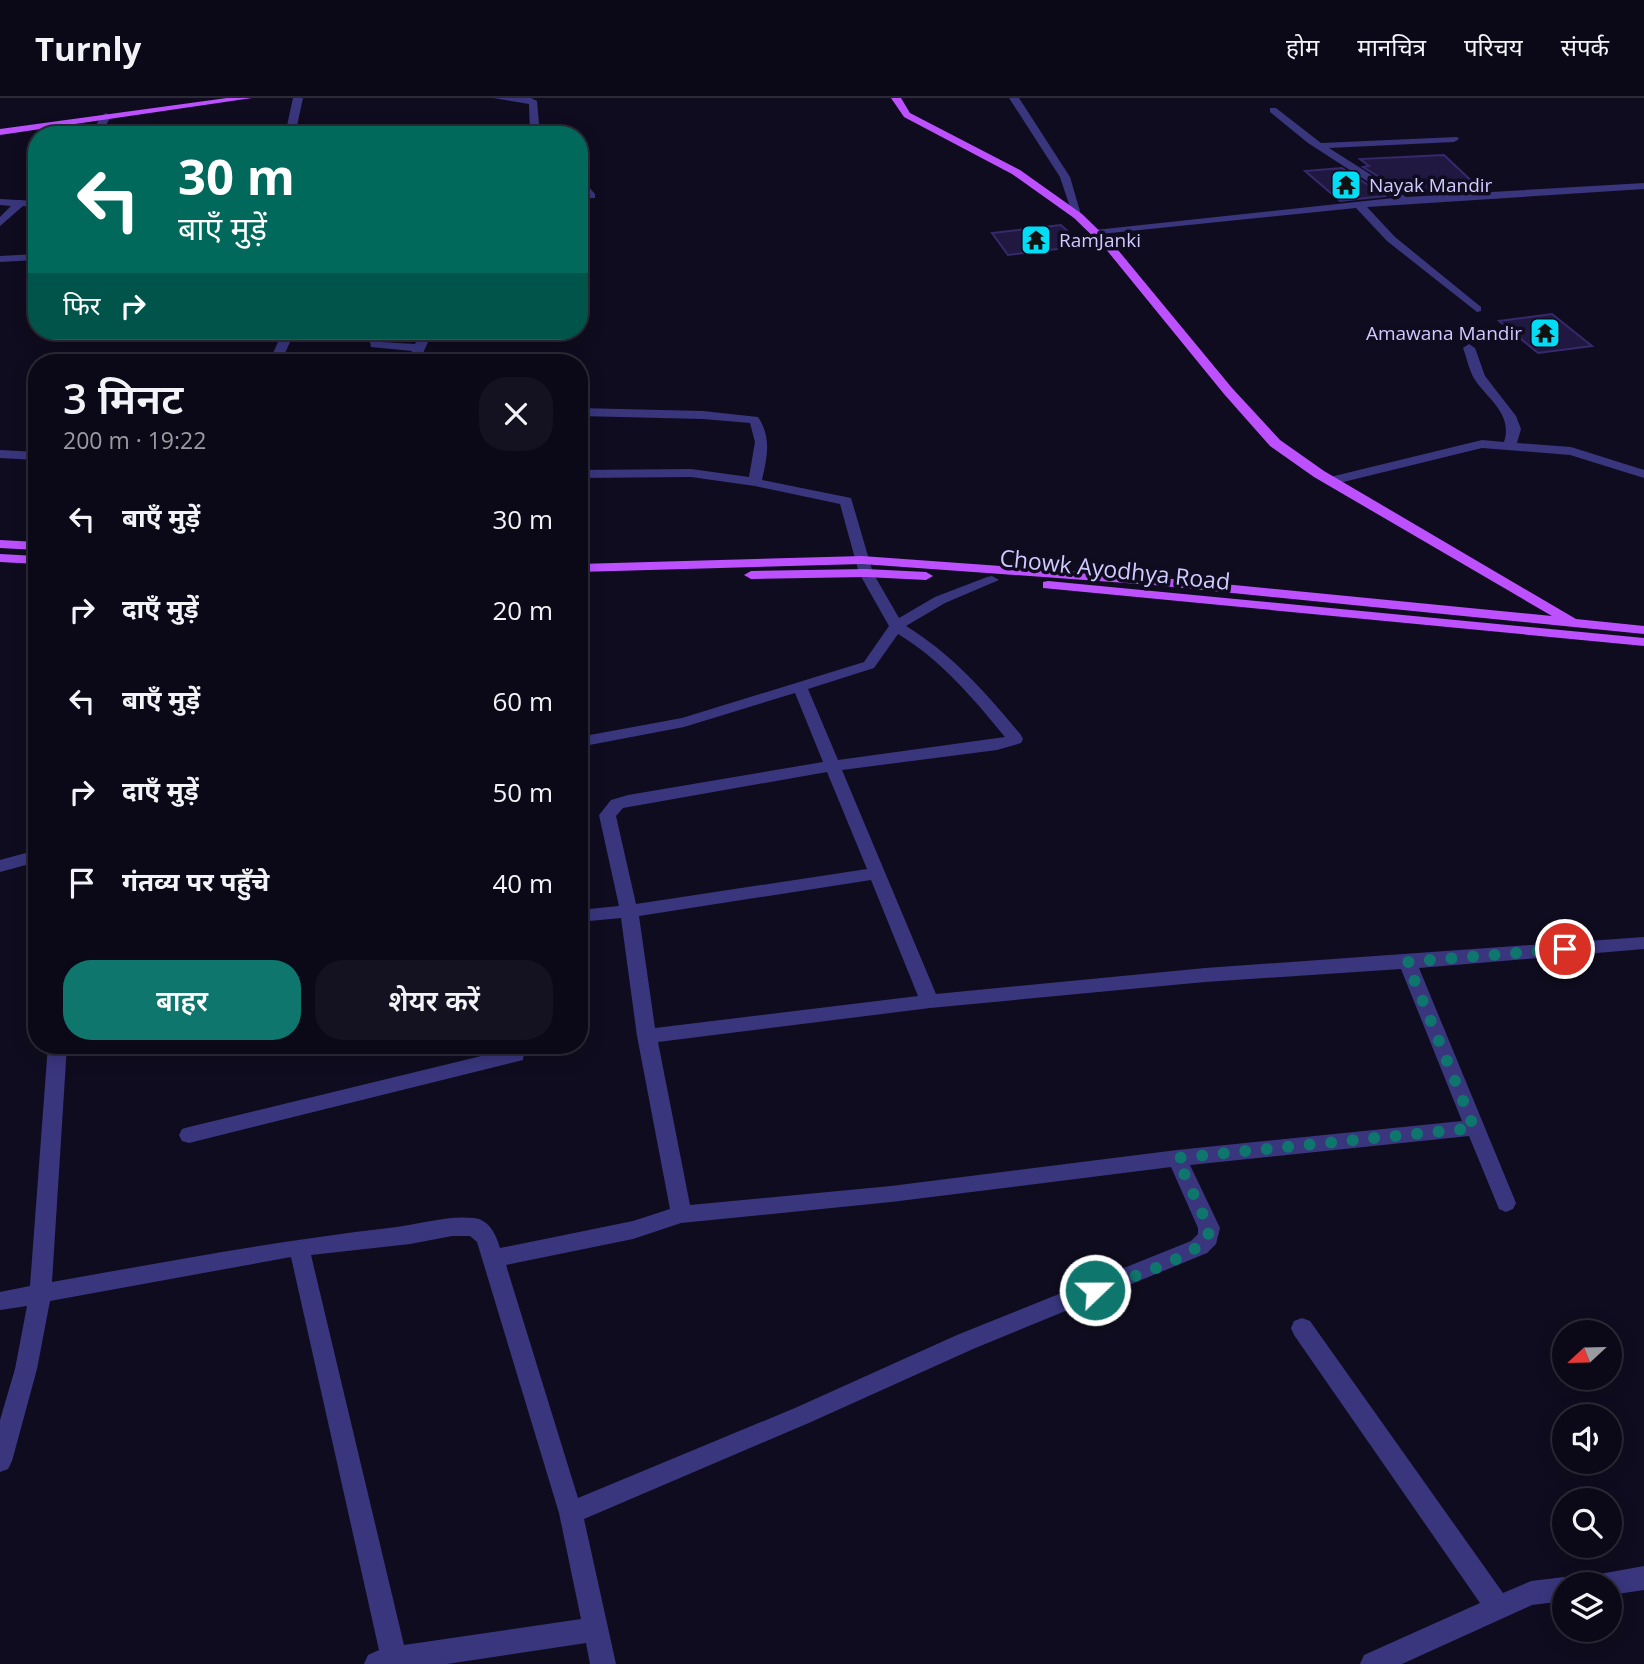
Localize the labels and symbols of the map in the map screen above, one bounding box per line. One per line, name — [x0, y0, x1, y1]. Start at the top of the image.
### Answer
temple icon: Nayak Mandir — [1329, 168, 1363, 202]
place label: Nayak Mandir — [1369, 172, 1493, 198]
temple icon: RamJanki — [1019, 223, 1053, 257]
place label: RamJanki — [1059, 227, 1141, 253]
temple icon: Amawana Mandir — [1528, 316, 1562, 350]
place label: Amawana Mandir — [1366, 320, 1522, 346]
street label: Chowk Ayodhya Road — [998, 541, 1232, 597]
pin — [1535, 919, 1595, 979]
position arrow — [1058, 1253, 1132, 1327]
north arrow — [1552, 1320, 1622, 1390]

